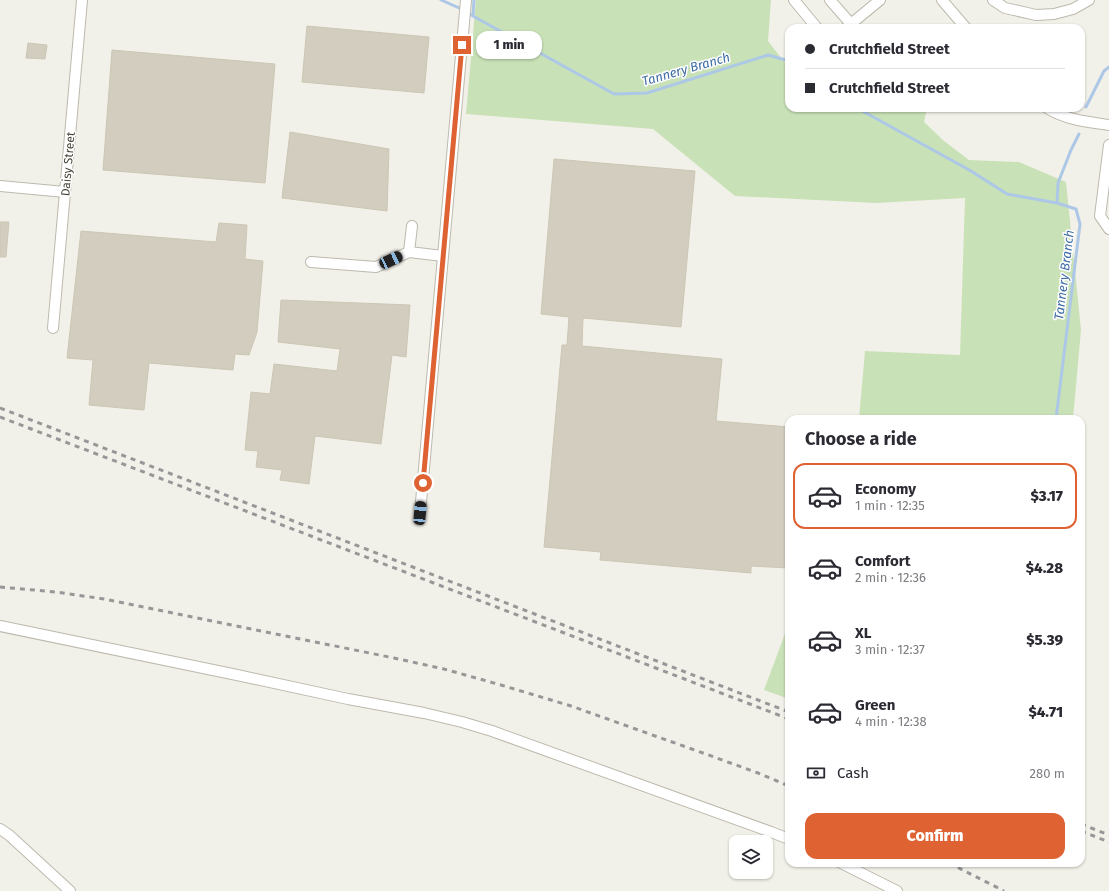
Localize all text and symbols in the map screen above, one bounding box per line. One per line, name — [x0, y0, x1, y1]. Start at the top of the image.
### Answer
callout: 1 min — [476, 31, 542, 59]
route end — [453, 36, 471, 54]
text: 1 min — [493, 37, 525, 52]
text: Crutchfield Street — [829, 40, 950, 58]
water label: Tannery Branch — [640, 49, 732, 89]
text: Crutchfield Street — [829, 79, 950, 97]
street label: Daisy Street — [58, 131, 78, 197]
water label: Tannery Branch — [1051, 229, 1077, 321]
car — [378, 249, 404, 271]
text: Choose a ride — [805, 428, 917, 450]
route start — [414, 474, 432, 492]
icon: car — [807, 478, 843, 514]
text: Economy — [855, 480, 916, 498]
text: $3.17 — [1030, 487, 1063, 505]
text: 1 min · 12:35 — [855, 498, 925, 513]
car — [413, 501, 427, 525]
icon: car — [807, 550, 843, 586]
text: Comfort — [855, 552, 911, 570]
text: $4.28 — [1026, 559, 1063, 577]
text: 2 min · 12:36 — [855, 570, 926, 585]
icon: car — [807, 622, 843, 658]
text: XL — [855, 624, 871, 642]
text: $5.39 — [1026, 631, 1063, 649]
text: 3 min · 12:37 — [855, 642, 925, 657]
icon: car — [807, 694, 843, 730]
text: Green — [855, 696, 895, 714]
text: $4.71 — [1028, 703, 1063, 721]
text: 4 min · 12:38 — [855, 714, 927, 729]
icon: cash — [805, 762, 827, 784]
text: Cash — [837, 764, 869, 782]
text: 280 m — [1030, 766, 1065, 781]
button: Confirm — [805, 813, 1065, 859]
map controls — [729, 835, 773, 879]
button: layers — [729, 835, 773, 879]

